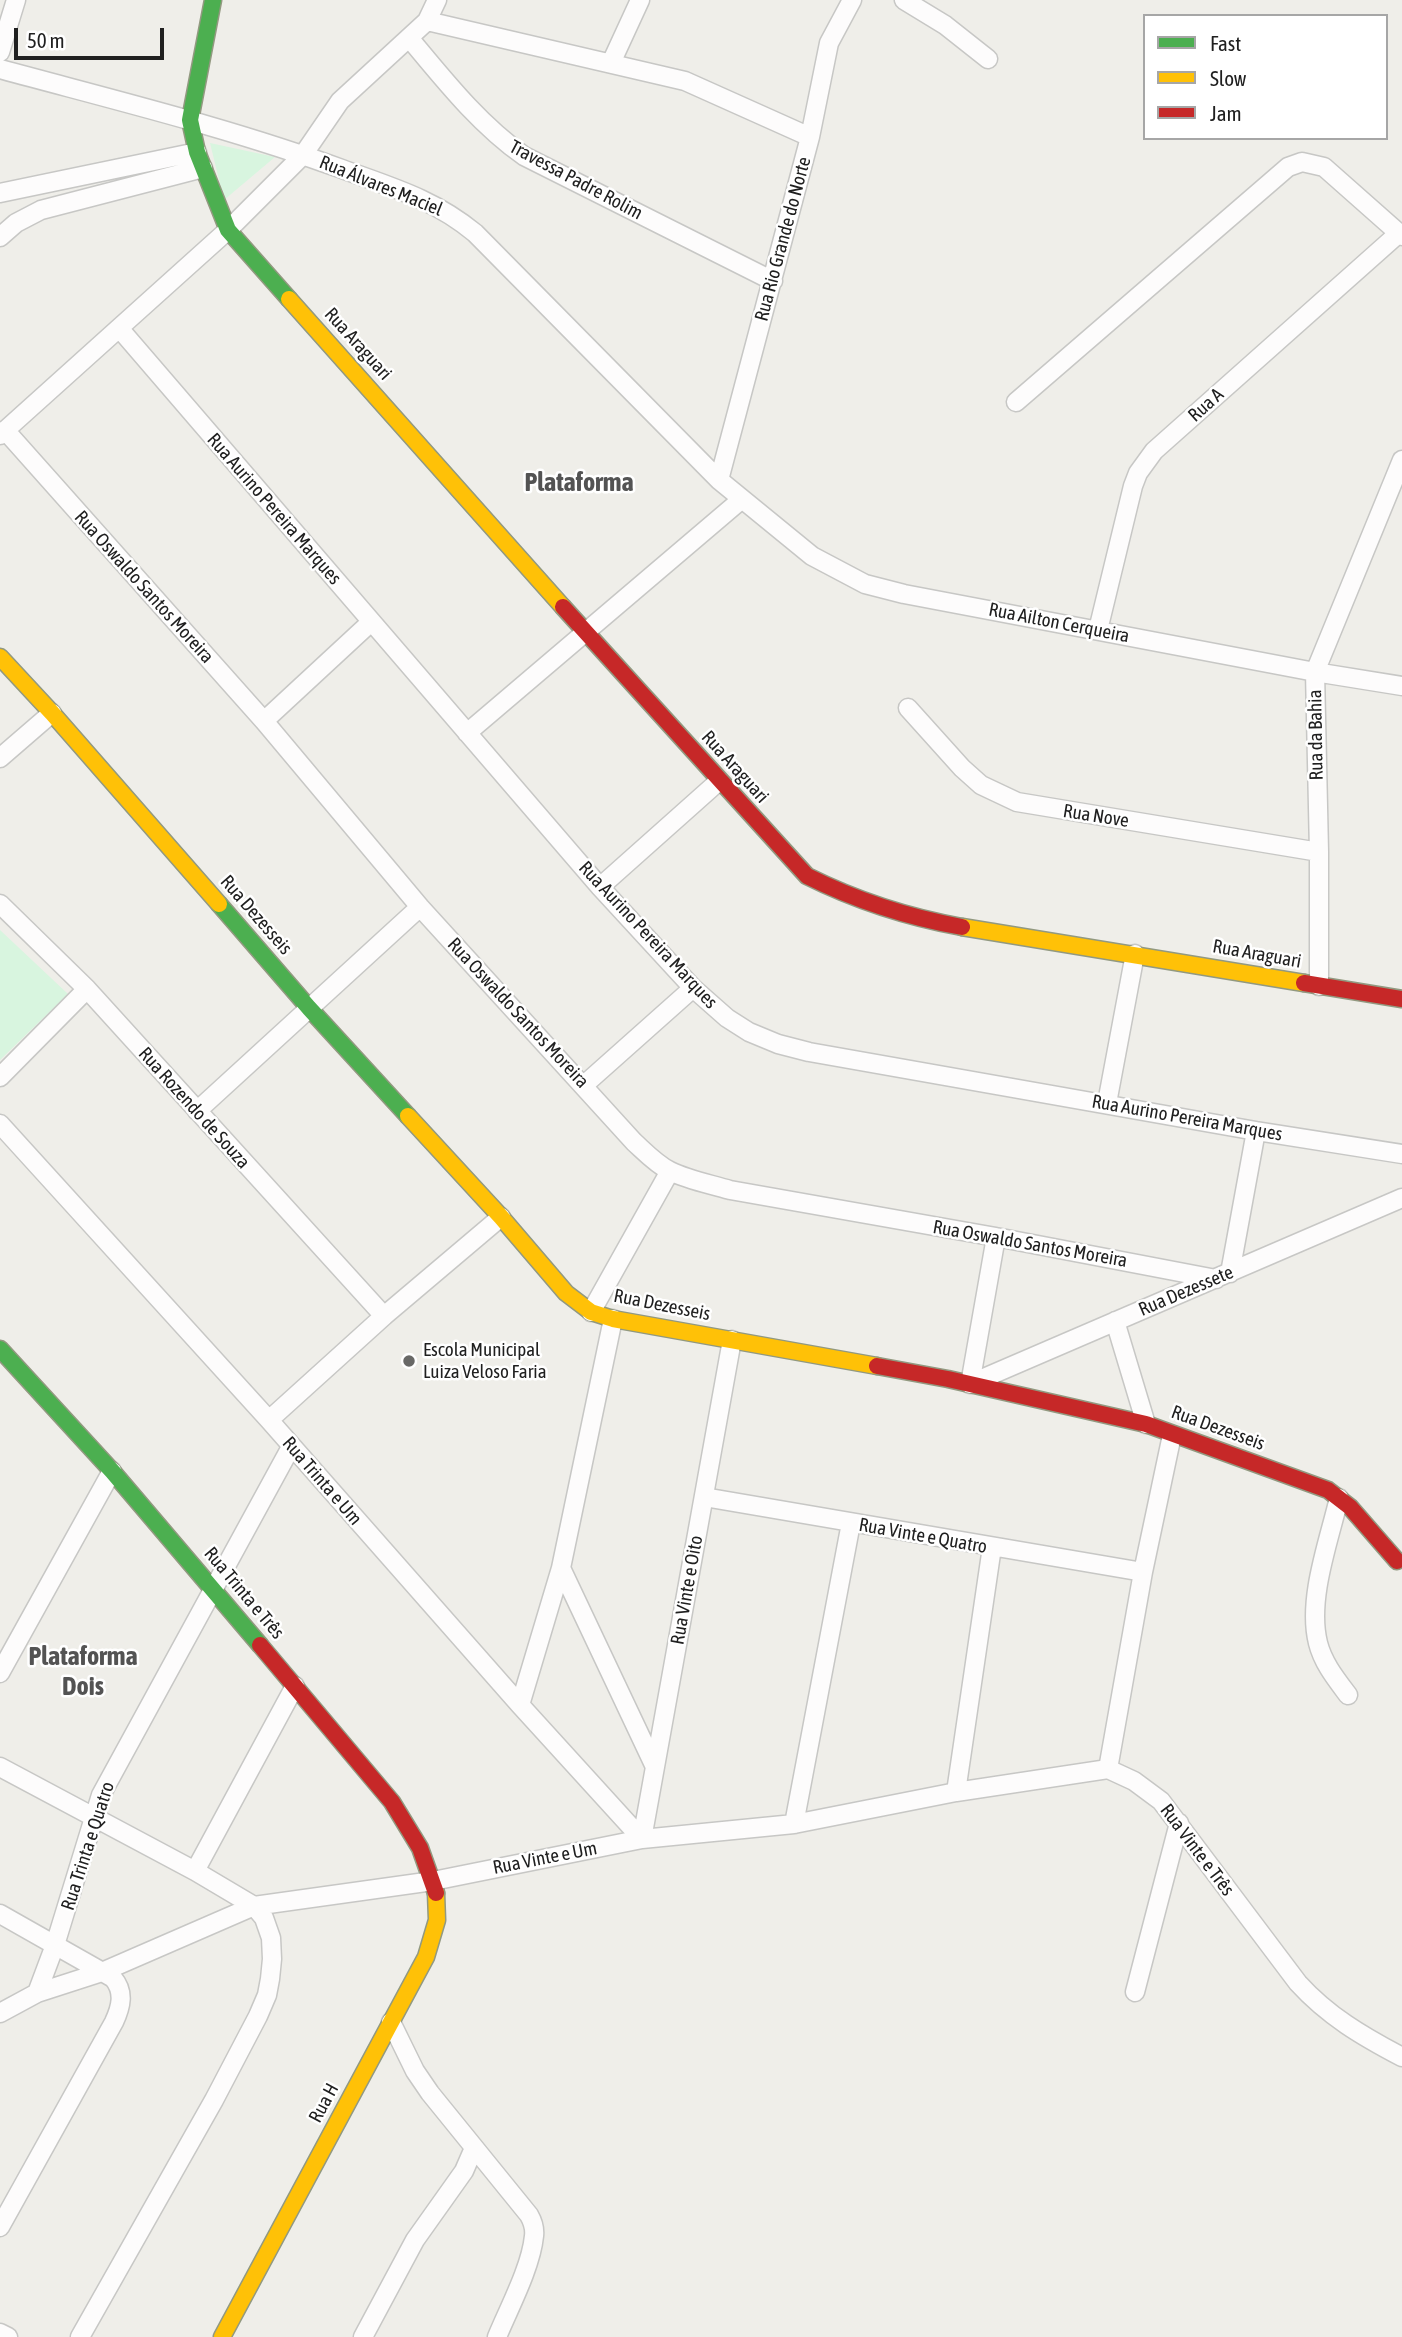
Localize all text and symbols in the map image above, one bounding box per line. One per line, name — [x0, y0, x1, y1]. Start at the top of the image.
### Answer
scale bar — [18, 14, 168, 58]
legend — [1143, 14, 1388, 140]
text: 50 m — [27, 28, 65, 52]
text: Fast — [1210, 31, 1241, 55]
text: Slow — [1210, 66, 1246, 90]
text: Jam — [1210, 101, 1242, 125]
street label: Travessa Padre Rolim — [506, 135, 646, 225]
street label: Rua Álvares Maciel — [316, 151, 446, 221]
street label: Rua Rio Grande do Norte — [750, 154, 816, 324]
street label: Rua Araguari — [320, 303, 396, 385]
street label: Rua A — [1184, 383, 1228, 427]
street label: Rua Aurino Pereira Marques — [202, 429, 346, 589]
district label: Plataforma — [524, 467, 634, 499]
street label: Rua Oswaldo Santos Moreira — [70, 506, 218, 668]
street label: Rua Ailton Cerqueira — [987, 598, 1131, 648]
street label: Rua da Bahia — [1304, 689, 1328, 781]
street label: Rua Araguari — [697, 726, 773, 808]
street label: Rua Nove — [1061, 800, 1131, 832]
street label: Rua Aurino Pereira Marques — [574, 857, 722, 1013]
street label: Rua Dezesseis — [215, 871, 297, 959]
street label: Rua Oswaldo Santos Moreira — [442, 933, 594, 1093]
street label: Rua Araguari — [1211, 935, 1303, 973]
street label: Rua Rozendo de Souza — [134, 1043, 254, 1173]
street label: Rua Aurino Pereira Marques — [1090, 1090, 1284, 1146]
street label: Rua Oswaldo Santos Moreira — [931, 1216, 1129, 1272]
street label: Rua Dezessete — [1135, 1261, 1237, 1321]
street label: Rua Dezesseis — [612, 1284, 712, 1326]
place label: Escola Municipal Luiza Veloso Faria — [423, 1339, 546, 1383]
marker: Escola Municipal Luiza Veloso Faria — [401, 1353, 417, 1369]
street label: Rua Dezesseis — [1168, 1401, 1268, 1455]
street label: Rua Trinta e Um — [277, 1432, 367, 1530]
street label: Rua Vinte e Quatro — [857, 1513, 989, 1559]
street label: Rua Vinte e Oito — [666, 1534, 708, 1646]
street label: Rua Trinta e Três — [199, 1542, 289, 1644]
district label: Plataforma Dois — [28, 1641, 138, 1702]
street label: Rua Trinta e Quatro — [56, 1779, 120, 1913]
street label: Rua Vinte e Três — [1155, 1800, 1239, 1900]
street label: Rua Vinte e Um — [491, 1837, 599, 1879]
street label: Rua H — [304, 2079, 344, 2127]

